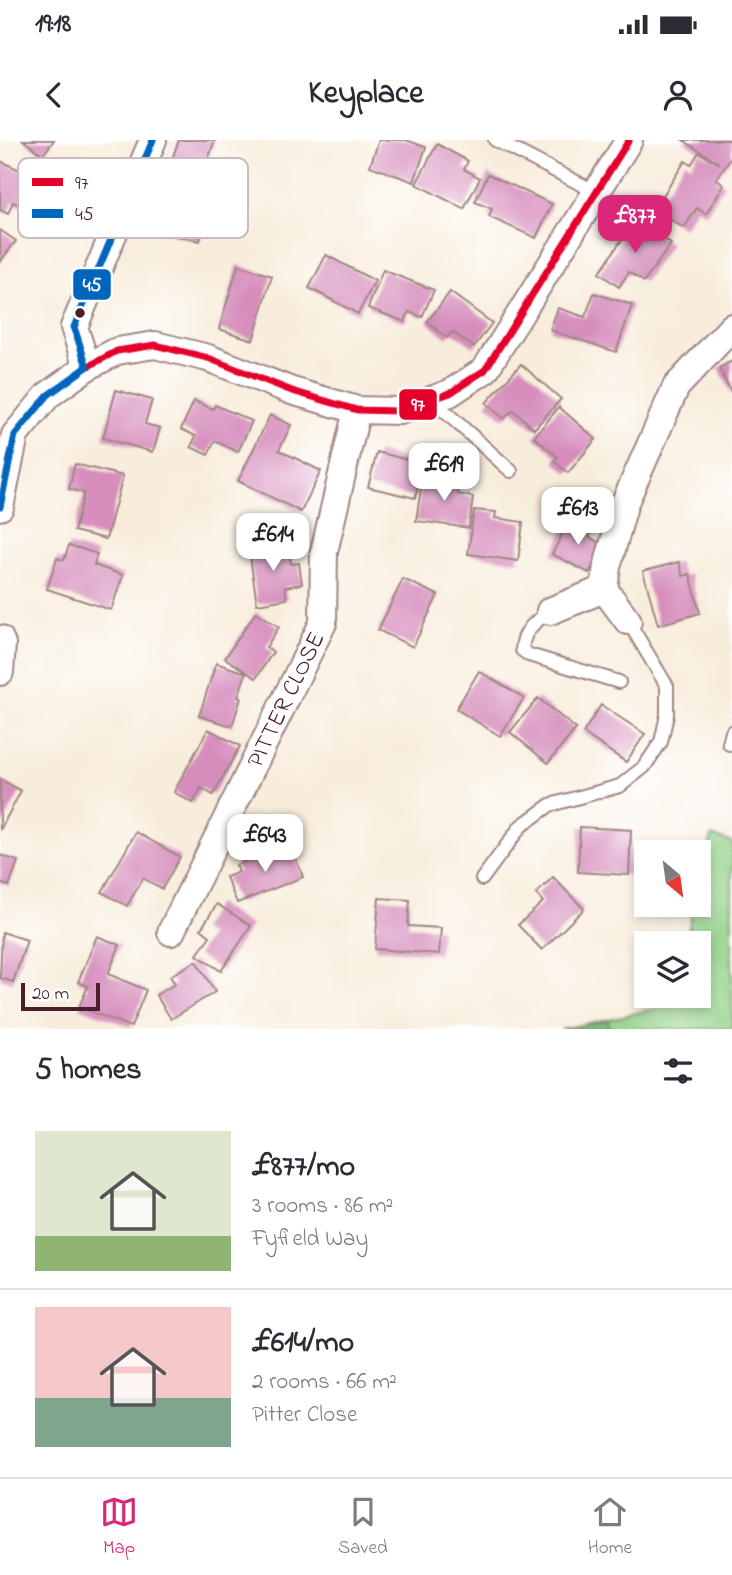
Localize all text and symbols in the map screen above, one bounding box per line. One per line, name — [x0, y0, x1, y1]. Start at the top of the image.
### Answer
text: 19:18 — [35, 6, 71, 44]
text: Keyplace — [308, 71, 424, 118]
icon: back — [35, 76, 73, 114]
icon: person — [659, 76, 697, 114]
legend — [18, 158, 248, 238]
text: 97 — [75, 171, 89, 198]
pin: £877 — [594, 195, 676, 255]
text: £877 — [614, 201, 656, 234]
text: 45 — [75, 202, 94, 229]
line badge: 45 — [72, 268, 112, 301]
text: 45 — [83, 273, 101, 300]
unlabelled marker — [73, 306, 87, 320]
line badge: 97 — [398, 388, 438, 421]
text: 97 — [410, 393, 425, 420]
pin: £619 — [403, 444, 485, 503]
text: £619 — [425, 449, 463, 482]
pin: £613 — [537, 488, 619, 547]
text: £613 — [557, 493, 599, 526]
pin: £614 — [232, 514, 314, 573]
text: £614 — [252, 519, 294, 552]
street label: PITTER CLOSE — [239, 626, 335, 774]
pin: £643 — [224, 814, 306, 874]
text: £643 — [243, 820, 287, 853]
north arrow — [634, 840, 710, 917]
map controls — [634, 840, 711, 1008]
button: layers — [634, 931, 711, 1008]
scale bar — [21, 980, 100, 1012]
text: 20 m — [32, 981, 69, 1008]
text: 5 homes — [35, 1049, 142, 1093]
icon: filters — [659, 1052, 697, 1090]
text: £877/mo — [252, 1146, 355, 1190]
icon: home — [91, 1159, 175, 1243]
text: 3 rooms · 86 m² — [252, 1190, 393, 1223]
text: Fyfield Way — [252, 1223, 368, 1256]
text: £614/mo — [252, 1322, 354, 1366]
icon: home — [91, 1335, 175, 1419]
text: 2 rooms · 66 m² — [252, 1366, 397, 1399]
text: Pitter Close — [252, 1399, 357, 1432]
tab: Map — [100, 1493, 138, 1562]
tab: Saved — [338, 1493, 388, 1562]
tab: Home — [588, 1493, 632, 1562]

